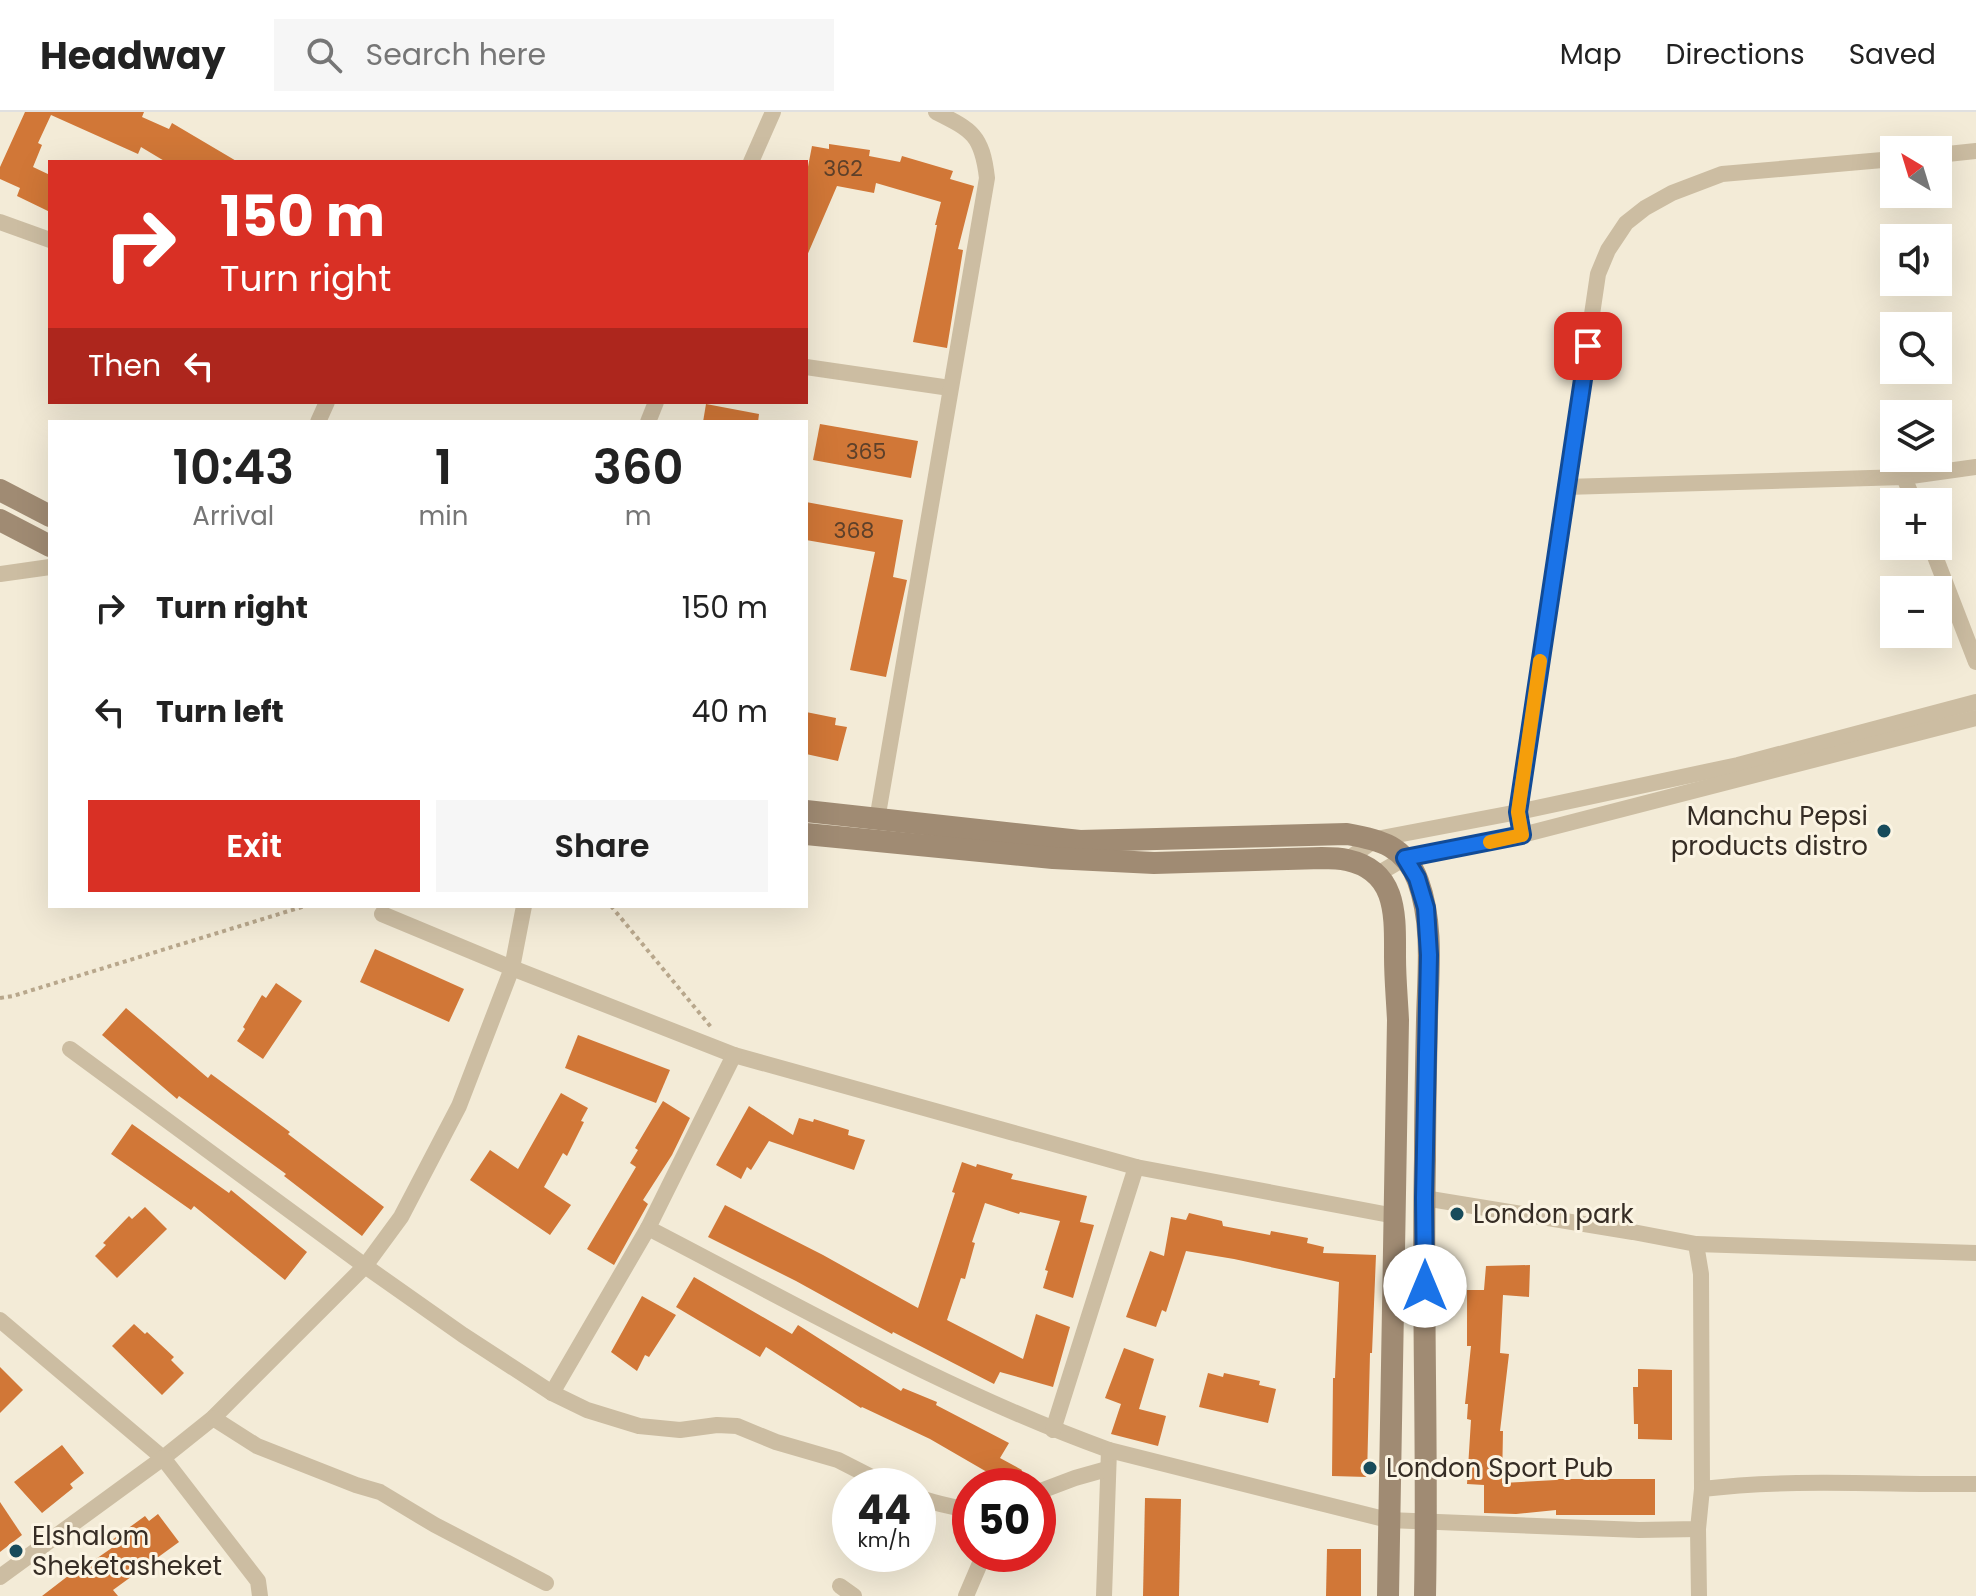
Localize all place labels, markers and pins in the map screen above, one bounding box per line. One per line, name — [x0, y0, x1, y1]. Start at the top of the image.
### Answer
pin — [1554, 312, 1622, 380]
place label: Manchu Pepsi products distro — [1671, 798, 1868, 864]
marker: Manchu Pepsi products distro — [1875, 822, 1893, 840]
place label: London park — [1473, 1196, 1634, 1232]
marker: London park — [1448, 1205, 1466, 1223]
place label: London Sport Pub — [1386, 1450, 1613, 1486]
marker: London Sport Pub — [1361, 1459, 1379, 1477]
place label: Elshalom Sheketasheket — [32, 1518, 222, 1584]
marker: Elshalom Sheketasheket — [7, 1542, 25, 1560]

